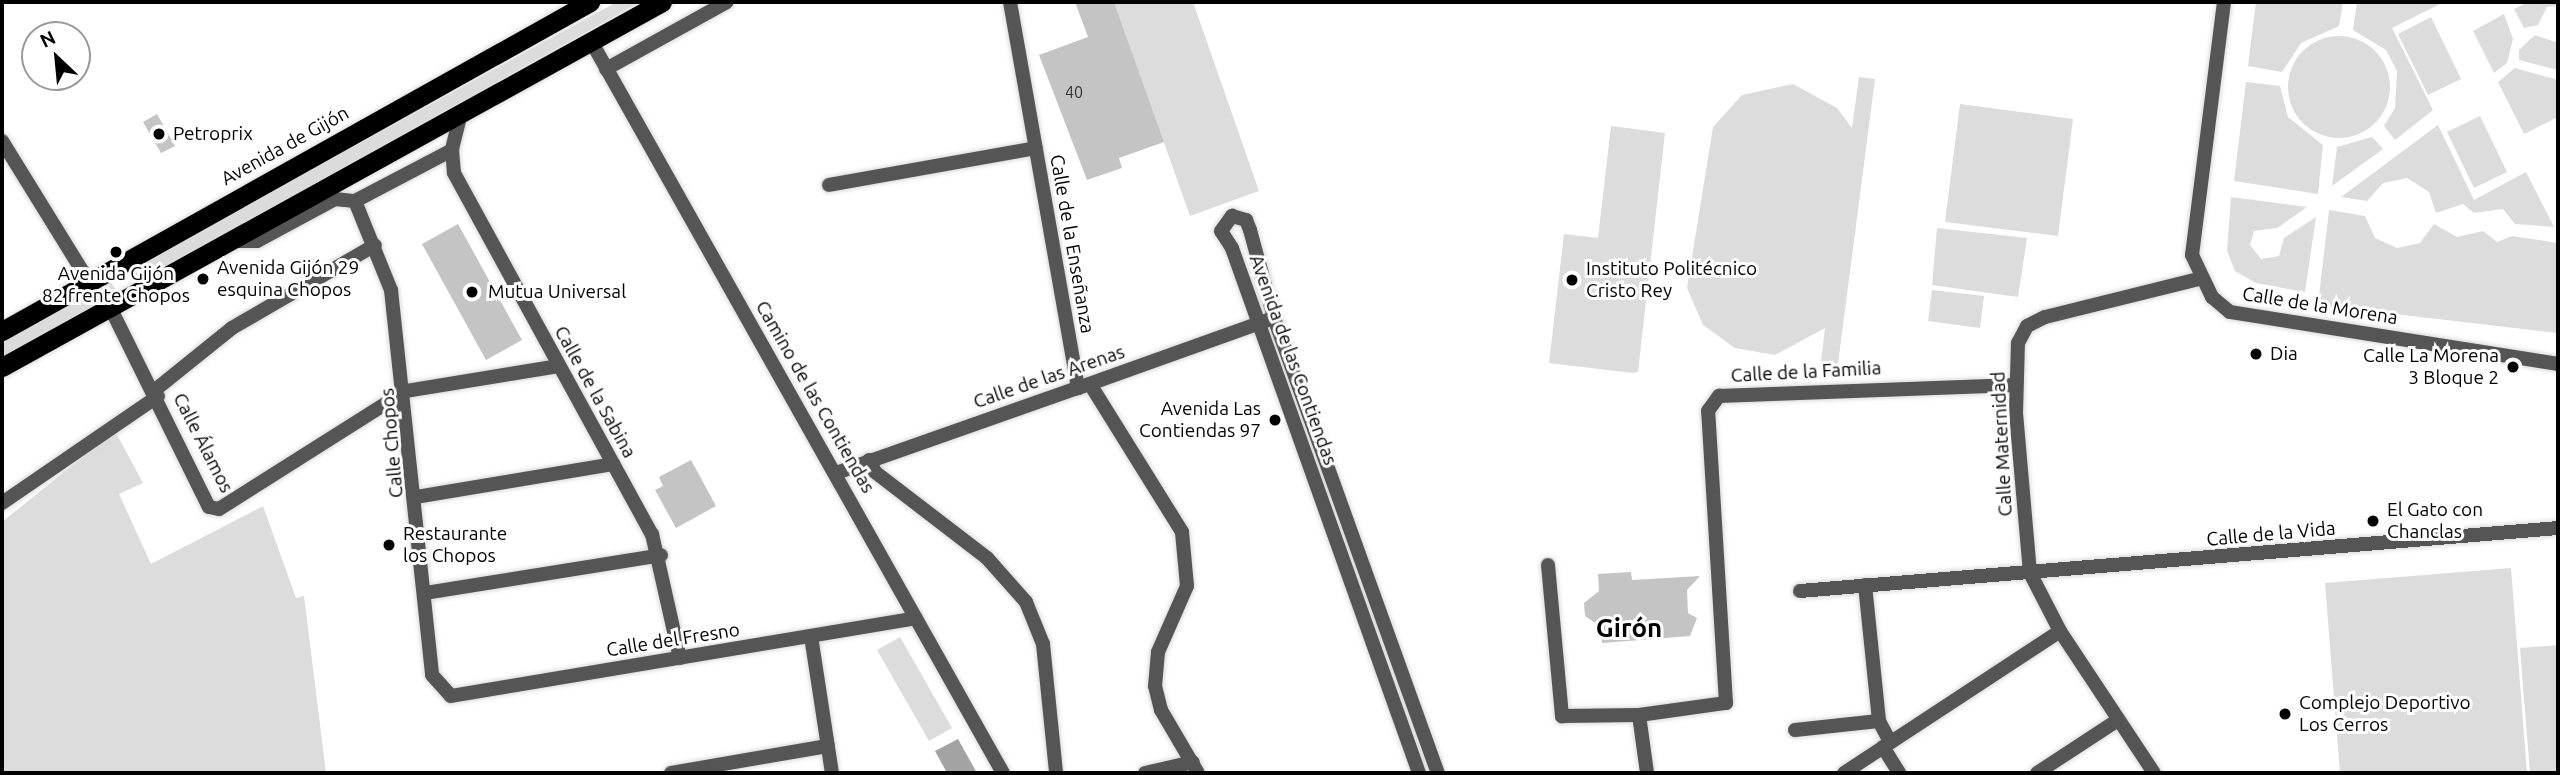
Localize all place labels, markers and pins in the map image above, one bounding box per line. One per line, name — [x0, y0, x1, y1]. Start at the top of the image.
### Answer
place label: Petroprix — [173, 123, 253, 145]
marker: Petroprix — [151, 126, 167, 142]
marker: Avenida Gijón 82 frente Chopos — [108, 244, 124, 260]
place label: Avenida Gijón 29 esquina Chopos — [217, 257, 359, 301]
place label: Instituto Politécnico Cristo Rey — [1586, 258, 1757, 302]
place label: Avenida Gijón 82 frente Chopos — [42, 263, 190, 307]
marker: Avenida Gijón 29 esquina Chopos — [195, 271, 211, 287]
marker: Instituto Politécnico Cristo Rey — [1564, 272, 1580, 288]
place label: Mutua Universal — [488, 281, 626, 303]
marker: Mutua Universal — [462, 282, 482, 302]
place label: Dia — [2270, 343, 2298, 365]
place label: Calle La Morena 3 Bloque 2 — [2363, 345, 2499, 389]
marker: Dia — [2248, 346, 2264, 362]
marker: Calle La Morena 3 Bloque 2 — [2505, 359, 2521, 375]
place label: Avenida Las Contiendas 97 — [1139, 398, 1261, 442]
marker: Avenida Las Contiendas 97 — [1267, 412, 1283, 428]
place label: El Gato con Chanclas — [2387, 499, 2483, 543]
marker: El Gato con Chanclas — [2365, 513, 2381, 529]
place label: Restaurante los Chopos — [403, 523, 507, 567]
marker: Restaurante los Chopos — [381, 537, 397, 553]
place label: Complejo Deportivo Los Cerros — [2299, 692, 2471, 736]
marker: Complejo Deportivo Los Cerros — [2277, 706, 2293, 722]

